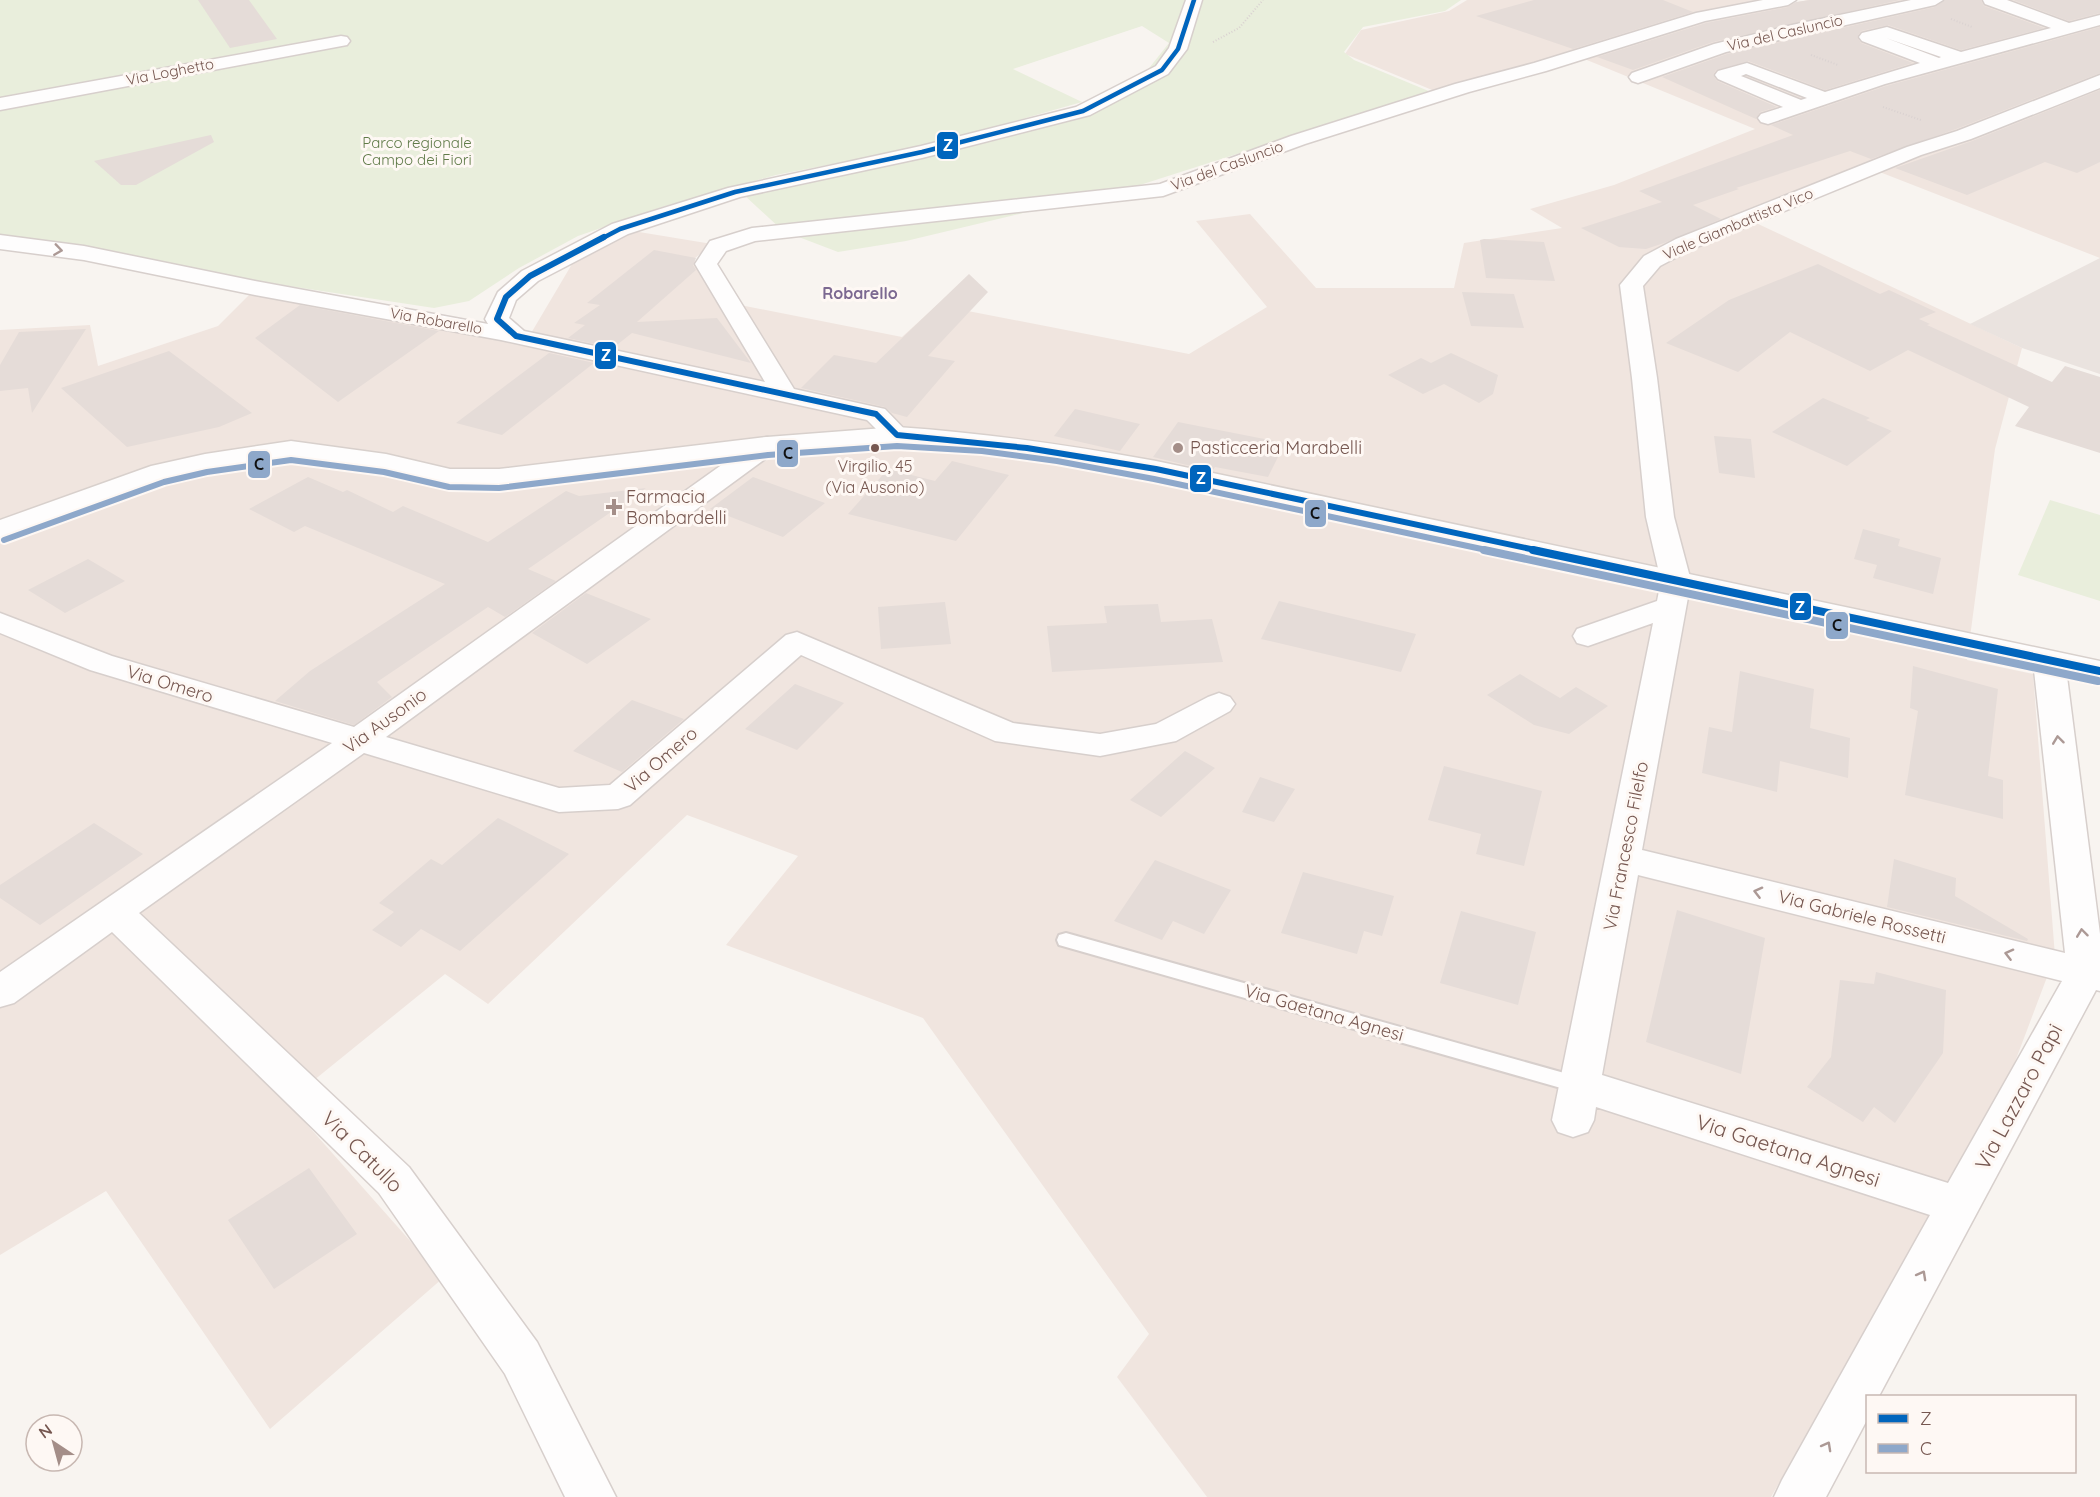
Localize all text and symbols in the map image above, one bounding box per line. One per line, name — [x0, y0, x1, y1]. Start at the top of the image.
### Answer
street label: Via del Casluncio — [1725, 10, 1845, 55]
street label: Via Loghetto — [124, 54, 215, 89]
line badge: Z — [936, 131, 959, 160]
park label: Parco regionale Campo dei Fiori — [362, 133, 472, 169]
text: Z — [943, 135, 953, 155]
street label: Via del Casluncio — [1168, 136, 1286, 195]
street label: Viale Giambattista Vico — [1660, 183, 1816, 264]
one-way arrow — [53, 243, 63, 255]
district label: Robarello — [822, 283, 898, 303]
street label: Via Robarello — [388, 303, 484, 338]
line badge: Z — [594, 341, 617, 370]
text: Z — [601, 345, 611, 365]
place label: Pasticceria Marabelli — [1190, 436, 1362, 459]
line badge: C — [776, 439, 799, 468]
marker: Pasticceria Marabelli — [1171, 441, 1185, 455]
marker: Virgilio, 45 (Via Ausonio) — [869, 442, 881, 454]
text: C — [783, 443, 793, 463]
line badge: C — [247, 450, 271, 479]
text: C — [254, 454, 264, 474]
place label: Virgilio, 45 (Via Ausonio) — [826, 456, 924, 497]
line badge: Z — [1189, 464, 1212, 493]
text: Z — [1196, 468, 1206, 488]
place label: Farmacia Bombardelli — [626, 485, 727, 529]
line badge: C — [1304, 499, 1327, 528]
marker: Farmacia Bombardelli — [607, 500, 621, 514]
text: C — [1310, 503, 1320, 523]
line badge: Z — [1789, 592, 1812, 621]
text: Z — [1795, 597, 1805, 617]
line badge: C — [1825, 611, 1849, 640]
text: C — [1832, 615, 1842, 635]
street label: Via Omero — [124, 659, 216, 708]
street label: Via Ausonio — [338, 683, 431, 759]
street label: Via Omero — [619, 722, 702, 798]
one-way arrow — [2053, 735, 2065, 744]
street label: Via Francesco Filelfo — [1598, 759, 1653, 932]
street label: Via Gabriele Rossetti — [1776, 885, 1948, 948]
one-way arrow — [1754, 887, 1764, 900]
one-way arrow — [2076, 929, 2088, 938]
one-way arrow — [2004, 948, 2014, 961]
street label: Via Gaetana Agnesi — [1242, 979, 1406, 1046]
street label: Via Lazzaro Papi — [1969, 1019, 2068, 1174]
street label: Via Catullo — [317, 1105, 409, 1197]
street label: Via Gaetana Agnesi — [1693, 1108, 1884, 1192]
one-way arrow — [1915, 1271, 1926, 1281]
legend — [1866, 1395, 2076, 1473]
text: Z — [1920, 1407, 1932, 1430]
north arrow — [24, 1413, 84, 1473]
text: N — [35, 1419, 56, 1442]
text: C — [1920, 1437, 1932, 1460]
one-way arrow — [1820, 1442, 1831, 1452]

